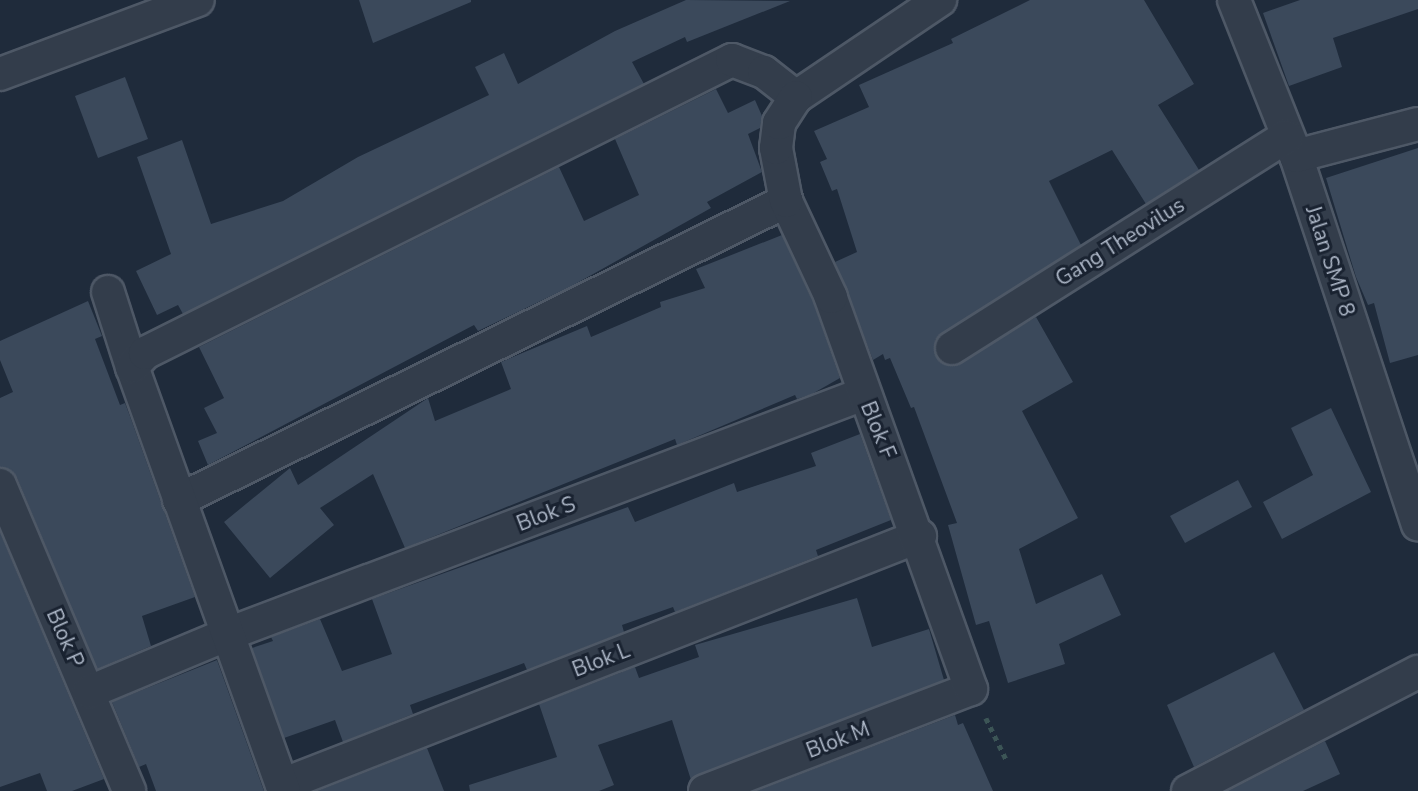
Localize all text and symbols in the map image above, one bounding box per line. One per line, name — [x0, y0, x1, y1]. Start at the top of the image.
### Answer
street label: Gang Theovilus — [1051, 192, 1189, 292]
street label: Jalan SMP 8 — [1300, 203, 1360, 319]
street label: Blok F — [855, 398, 901, 462]
street label: Blok S — [513, 491, 579, 537]
street label: Blok P — [41, 605, 89, 671]
street label: Blok L — [569, 638, 633, 682]
street label: Blok M — [803, 716, 873, 764]

